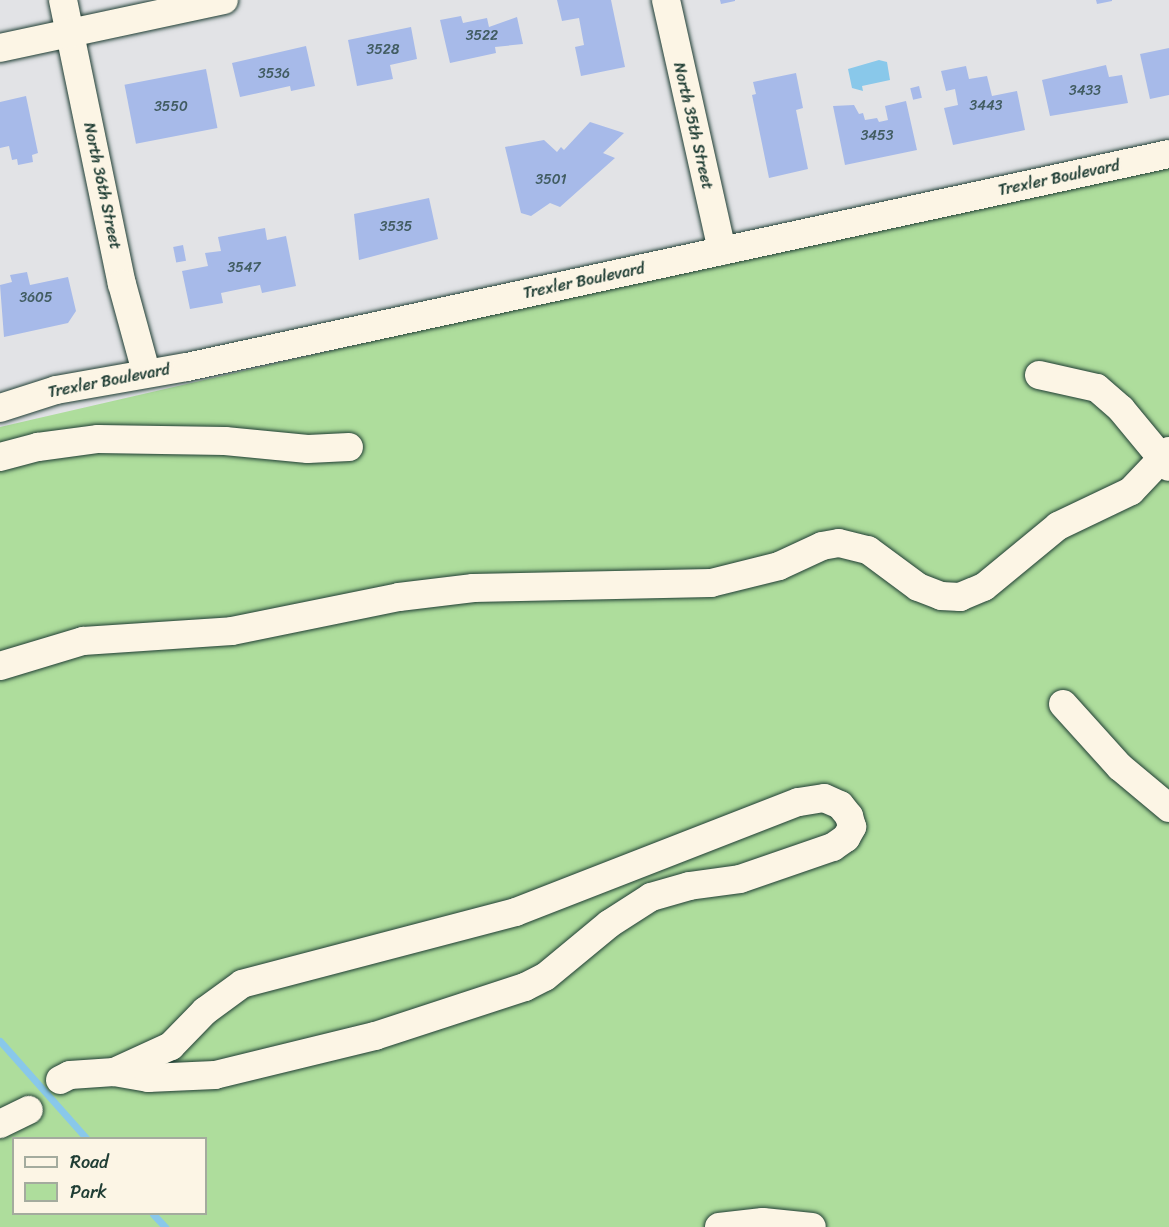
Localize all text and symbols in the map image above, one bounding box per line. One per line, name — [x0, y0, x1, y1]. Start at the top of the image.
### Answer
house number: 3522 — [466, 28, 498, 44]
house number: 3528 — [367, 42, 399, 58]
street label: North 35th Street — [669, 61, 717, 191]
house number: 3536 — [258, 66, 290, 82]
house number: 3433 — [1069, 83, 1101, 99]
house number: 3443 — [970, 98, 1002, 114]
house number: 3550 — [154, 99, 188, 115]
street label: North 36th Street — [79, 121, 125, 251]
house number: 3453 — [861, 128, 893, 144]
street label: Trexler Boulevard — [997, 156, 1121, 200]
house number: 3501 — [535, 172, 567, 188]
house number: 3535 — [380, 219, 412, 235]
street label: Trexler Boulevard — [522, 259, 646, 303]
house number: 3547 — [228, 260, 260, 276]
house number: 3605 — [19, 290, 53, 306]
street label: Trexler Boulevard — [47, 360, 171, 402]
legend — [12, 1137, 207, 1215]
text: Road — [70, 1146, 109, 1178]
text: Park — [70, 1176, 107, 1208]

